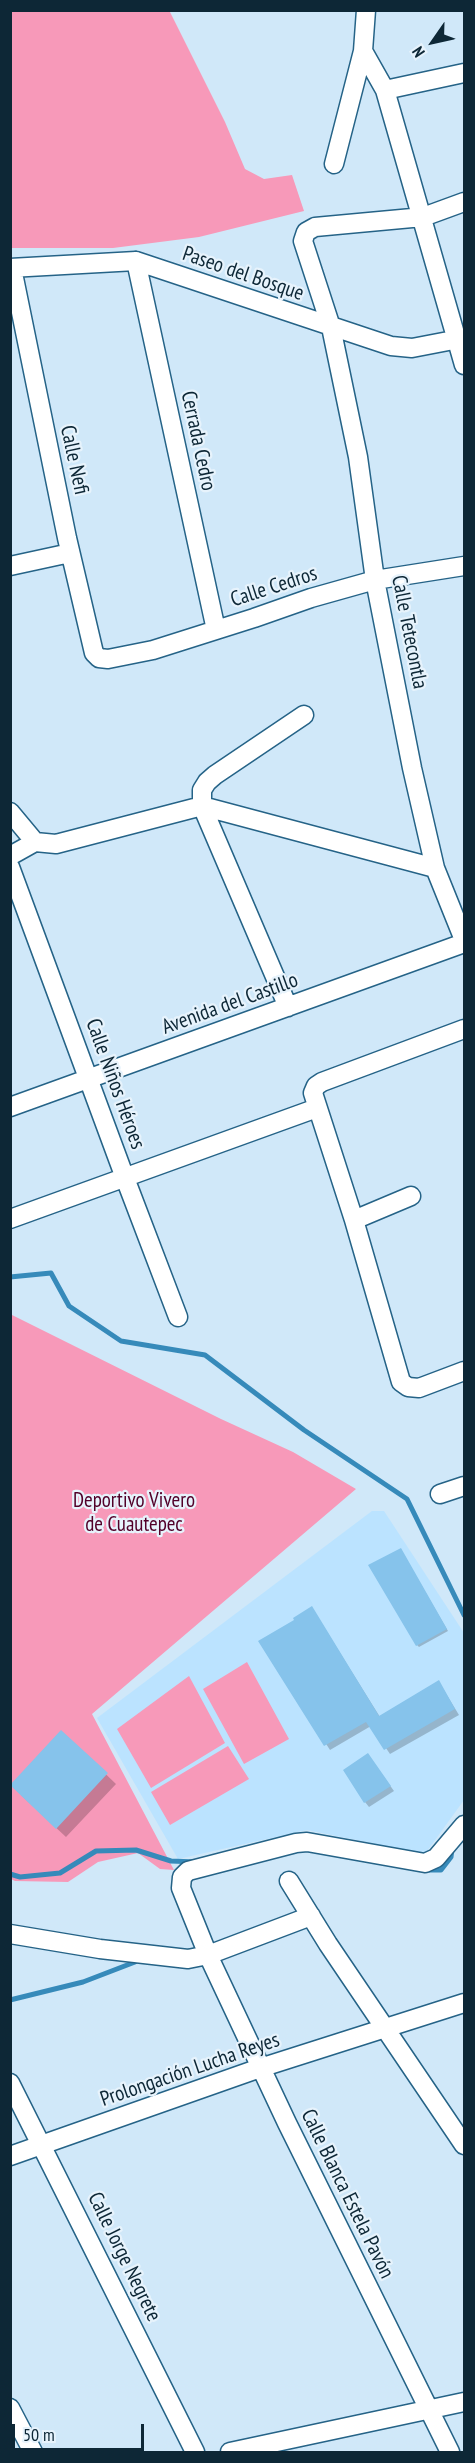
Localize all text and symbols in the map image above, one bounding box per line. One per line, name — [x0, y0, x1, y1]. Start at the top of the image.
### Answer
north arrow — [403, 12, 463, 72]
text: N — [407, 43, 429, 61]
street label: Paseo del Bosque — [179, 242, 307, 306]
street label: Cerrada Cedro — [175, 389, 221, 493]
street label: Calle Nefi — [54, 423, 94, 497]
street label: Calle Cedros — [228, 561, 320, 613]
street label: Calle Tetecontla — [386, 573, 432, 691]
street label: Avenida del Castillo — [159, 968, 301, 1040]
street label: Calle Niños Héroes — [80, 1015, 150, 1153]
park label: Deportivo Vivero de Cuautepec — [73, 1488, 195, 1538]
street label: Prolongación Lucha Reyes — [97, 2028, 283, 2112]
street label: Calle Blanca Estela Pavón — [295, 2105, 399, 2283]
street label: Calle Jorge Negrete — [82, 2188, 166, 2326]
scale bar — [15, 2412, 147, 2450]
text: 50 m — [23, 2423, 55, 2446]

